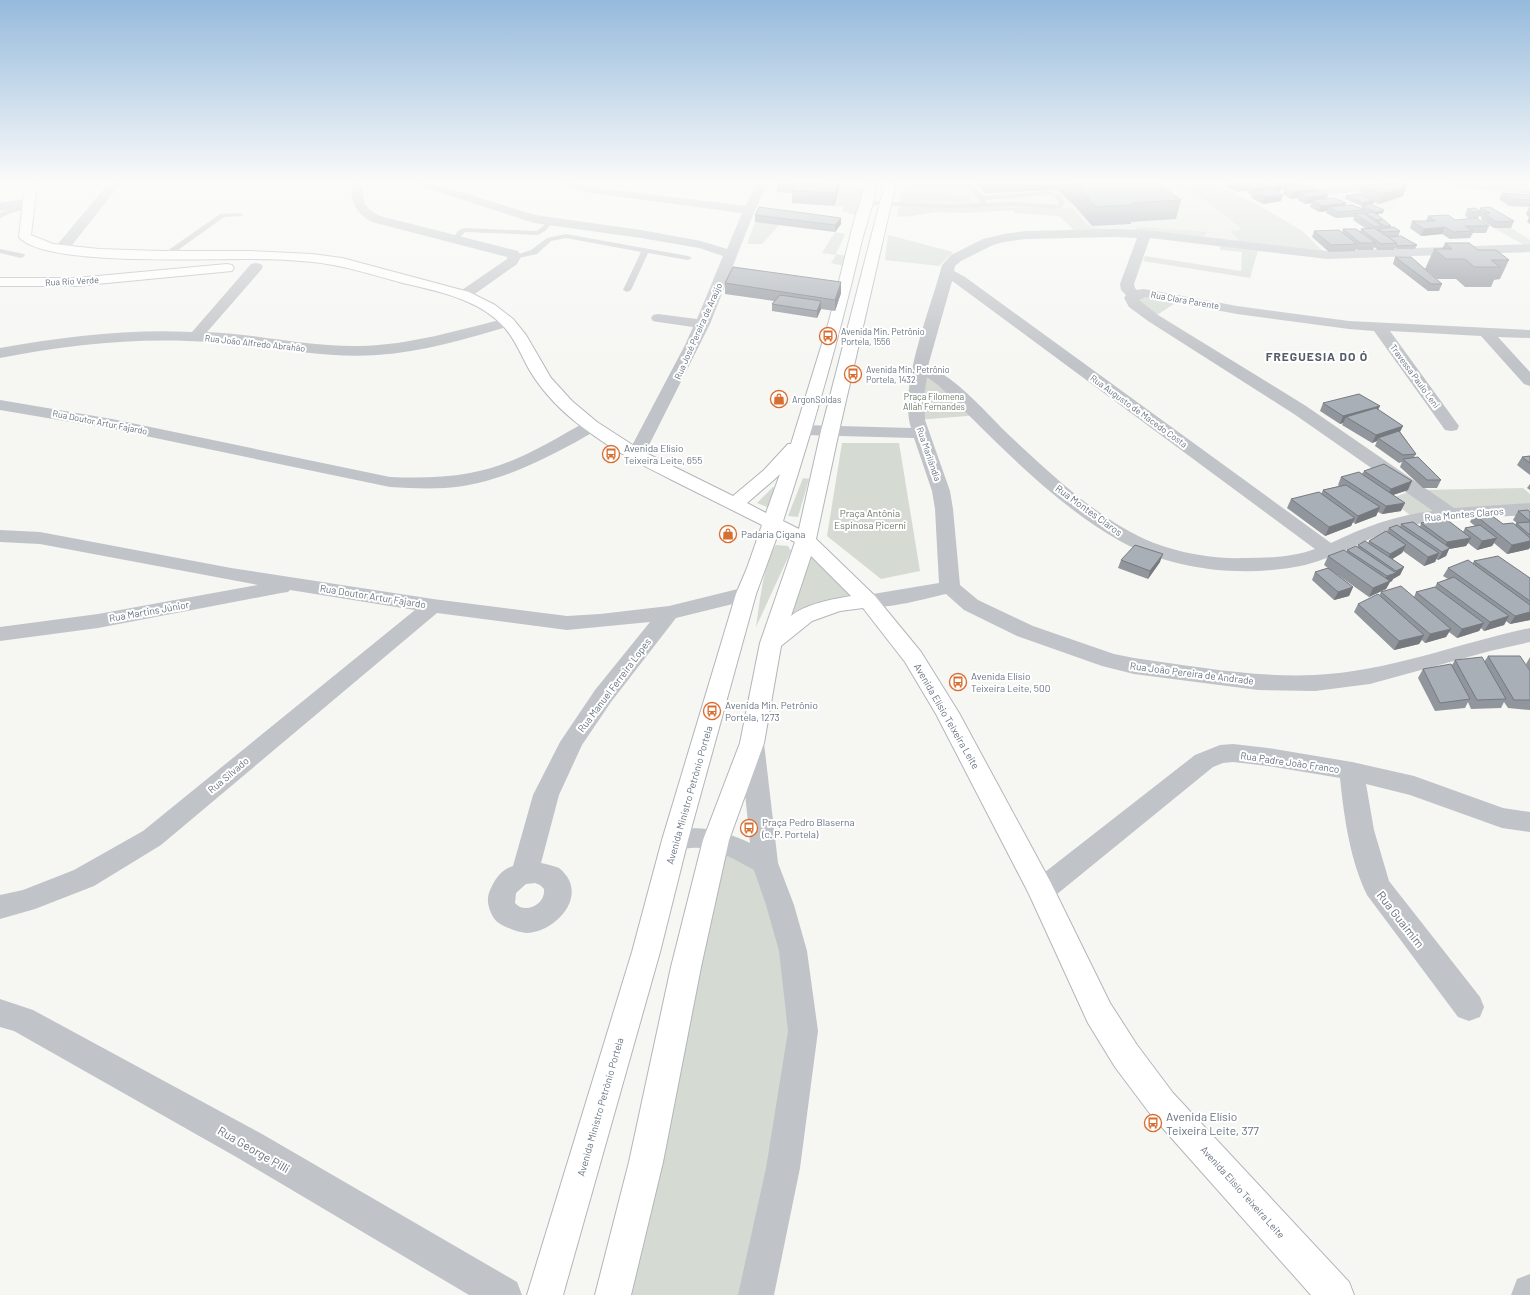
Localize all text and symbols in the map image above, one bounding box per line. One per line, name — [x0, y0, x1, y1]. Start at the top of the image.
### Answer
street label: Rua Rio Verde — [45, 274, 99, 288]
street label: Rua José Pereira de Araújo — [672, 281, 724, 381]
street label: Rua Clara Parente — [1150, 289, 1220, 311]
bus stop icon: Avenida Min. Petrônio Portela, 1556 — [818, 326, 838, 346]
place label: Avenida Min. Petrônio Portela, 1556 — [841, 326, 925, 347]
street label: Rua João Alfredo Abrahão — [204, 332, 306, 354]
street label: Travessa Paulo Leni — [1388, 342, 1442, 410]
district label: FREGUESIA DO Ó — [1266, 349, 1368, 363]
bus stop icon: Avenida Min. Petrônio Portela, 1432 — [843, 364, 863, 384]
place label: Avenida Min. Petrônio Portela, 1432 — [866, 364, 950, 385]
street label: Rua Augusto de Macedo Costa — [1088, 372, 1190, 450]
shop icon: ArgonSoldas — [769, 389, 789, 409]
park label: Praça Filomena Allah Fernandes — [903, 391, 965, 412]
place label: ArgonSoldas — [792, 394, 841, 405]
street label: Rua Doutor Artur Fajardo — [52, 407, 148, 437]
street label: Rua Marilândia — [915, 425, 943, 483]
place label: Avenida Elísio Teixeira Leite, 655 — [624, 442, 702, 466]
bus stop icon: Avenida Elísio Teixeira Leite, 655 — [601, 444, 621, 464]
street label: Rua Montes Claros — [1053, 482, 1125, 538]
street label: Rua Montes Claros — [1424, 505, 1504, 523]
park label: Praça Antônia Espinosa Picerni — [834, 507, 906, 531]
shop icon: Padaria Cigana — [718, 524, 738, 544]
place label: Padaria Cigana — [741, 528, 805, 540]
street label: Rua Doutor Artur Fajardo — [319, 582, 427, 610]
street label: Rua Martins Júnior — [108, 598, 190, 624]
street label: Rua Manuel Ferreira Lopes — [575, 636, 653, 734]
street label: Rua João Pereira de Andrade — [1129, 659, 1255, 687]
street label: Avenida Elísio Teixeira Leite — [912, 661, 982, 771]
place label: Avenida Elísio Teixeira Leite, 500 — [971, 670, 1050, 694]
bus stop icon: Avenida Elísio Teixeira Leite, 500 — [948, 672, 968, 692]
place label: Avenida Min. Petrônio Portela, 1273 — [725, 699, 818, 723]
bus stop icon: Avenida Min. Petrônio Portela, 1273 — [702, 701, 722, 721]
street label: Avenida Ministro Petrônio Portela — [663, 724, 715, 866]
street label: Rua Padre João Franco — [1240, 749, 1340, 775]
street label: Rua Silvado — [205, 754, 251, 796]
place label: Praça Pedro Blaserna (c. P. Portela) — [761, 816, 855, 840]
bus stop icon: Praça Pedro Blaserna (c. P. Portela) — [739, 818, 759, 838]
street label: Rua Guaimim — [1374, 888, 1428, 950]
street label: Avenida Ministro Petrônio Portela — [574, 1036, 626, 1178]
place label: Avenida Elísio Teixeira Leite, 377 — [1166, 1109, 1259, 1137]
bus stop icon: Avenida Elísio Teixeira Leite, 377 — [1143, 1113, 1163, 1133]
street label: Rua George Pilli — [216, 1123, 292, 1175]
street label: Avenida Elísio Teixeira Leite — [1198, 1143, 1288, 1241]

